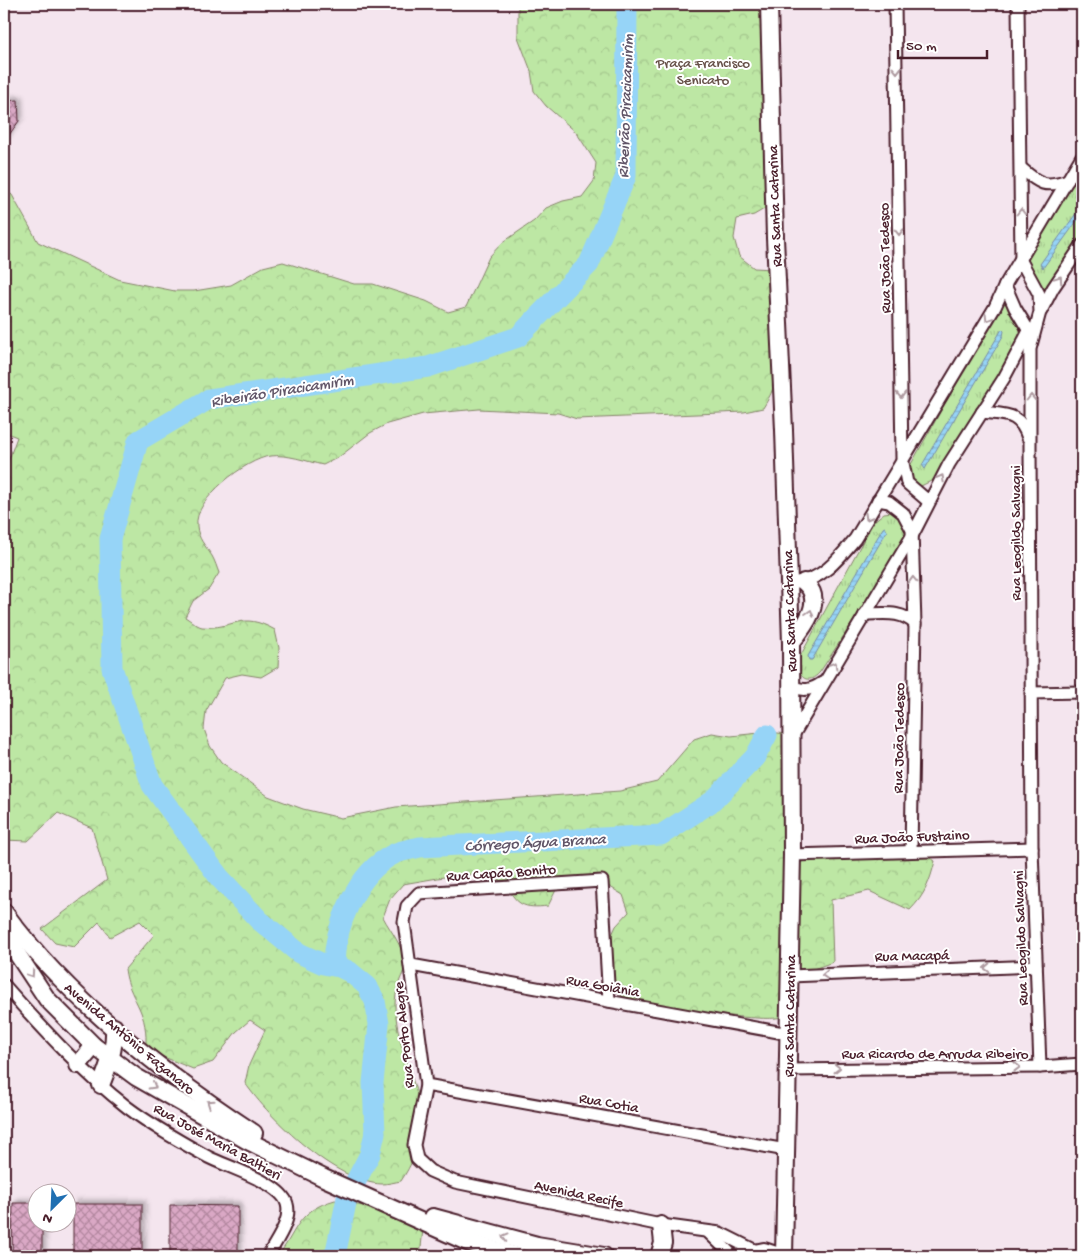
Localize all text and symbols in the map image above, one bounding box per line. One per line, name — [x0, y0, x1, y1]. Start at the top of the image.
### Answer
scale bar — [898, 28, 987, 60]
water label: Ribeirão Piracicamirim — [615, 33, 640, 178]
text: 50 m — [906, 38, 937, 56]
park label: Praça Francisco Senicato — [655, 55, 750, 90]
one-way arrow — [892, 66, 902, 74]
street label: Rua Santa Catarina — [765, 144, 787, 267]
street label: Rua João Tedesco — [876, 202, 896, 313]
one-way arrow — [1016, 208, 1026, 216]
one-way arrow — [894, 229, 904, 237]
one-way arrow — [1053, 275, 1062, 284]
one-way arrow — [985, 312, 995, 321]
water label: Ribeirão Piracicamirim — [210, 372, 356, 413]
one-way arrow — [896, 392, 906, 399]
one-way arrow — [1025, 394, 1036, 402]
street label: Rua Leogildo Salvagni — [1008, 465, 1026, 601]
one-way arrow — [934, 475, 944, 484]
one-way arrow — [865, 512, 875, 521]
street label: Rua Santa Catarina — [780, 549, 802, 672]
one-way arrow — [908, 576, 919, 584]
one-way arrow — [804, 610, 814, 618]
one-way arrow — [827, 661, 837, 670]
street label: Rua João Tedesco — [890, 682, 910, 793]
street label: Rua João Fustaino — [854, 827, 970, 849]
water label: Córrego Água Branca — [464, 831, 607, 858]
street label: Rua Capão Bonito — [446, 861, 557, 887]
street label: Rua Leogildo Salvagni — [1011, 870, 1033, 1006]
street label: Rua Macapá — [875, 947, 950, 967]
street label: Rua Santa Catarina — [781, 954, 801, 1077]
one-way arrow — [983, 963, 990, 973]
one-way arrow — [25, 969, 34, 978]
one-way arrow — [821, 969, 829, 980]
street label: Rua Goiânia — [564, 972, 641, 1002]
street label: Avenida Antônio Fazanaro — [60, 979, 198, 1100]
street label: Rua Porto Alegre — [390, 980, 420, 1089]
street label: Rua Ricardo de Arruda Ribeiro — [841, 1046, 1029, 1064]
one-way arrow — [1014, 1062, 1021, 1072]
one-way arrow — [833, 1063, 841, 1074]
one-way arrow — [147, 1080, 156, 1090]
street label: Rua Cotia — [577, 1090, 641, 1118]
street label: Rua José Maria Baltieri — [150, 1100, 284, 1185]
one-way arrow — [206, 1100, 216, 1109]
street label: Avenida Recife — [532, 1177, 625, 1213]
north arrow — [28, 1182, 78, 1232]
text: N — [40, 1208, 55, 1227]
one-way arrow — [501, 1232, 509, 1242]

